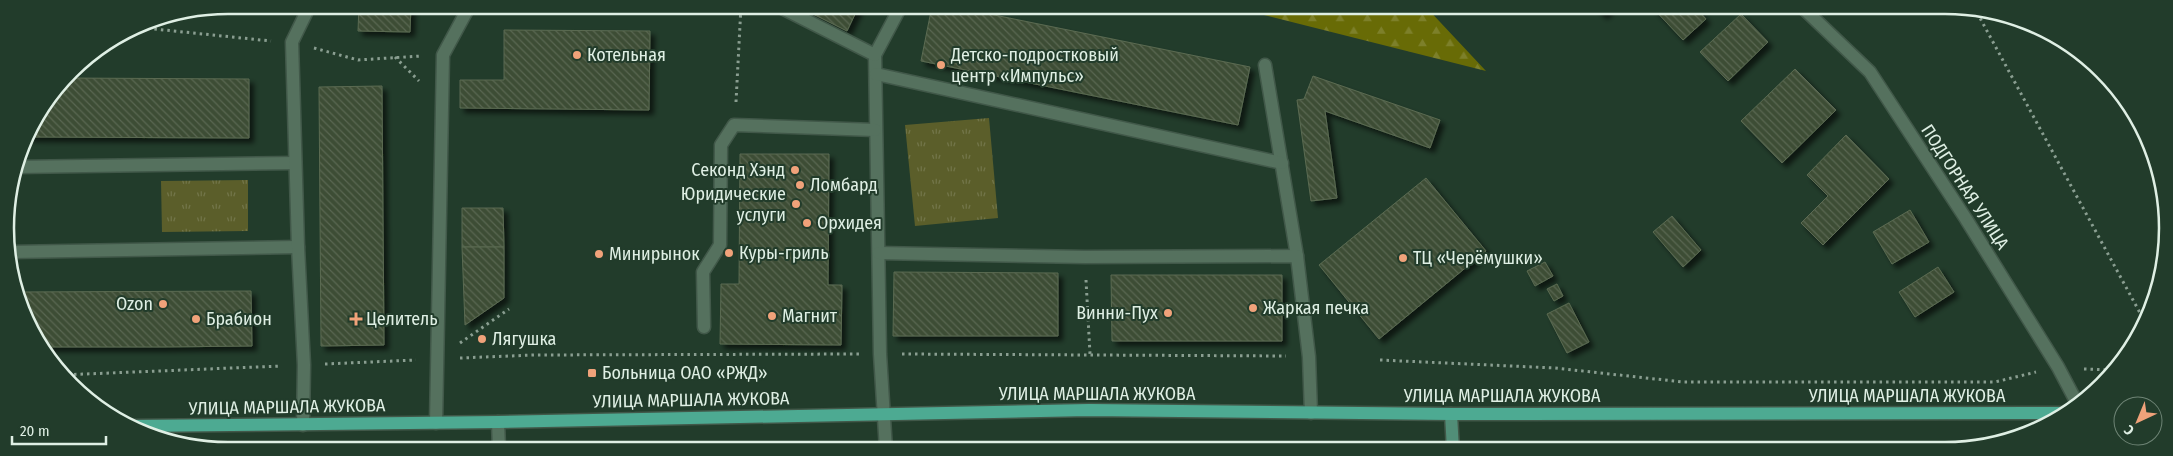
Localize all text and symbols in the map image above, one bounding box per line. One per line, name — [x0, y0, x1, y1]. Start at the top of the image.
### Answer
place label: Котельная — [587, 44, 666, 66]
place label: Детско-подростковый центр «Импульс» — [950, 44, 1119, 87]
marker: Котельная — [571, 49, 583, 61]
marker: Детско-подростковый центр «Импульс» — [935, 59, 947, 71]
street label: ПОДГОРНАЯ УЛИЦА — [1916, 120, 2014, 254]
place label: Секонд Хэнд — [691, 159, 785, 181]
marker: Секонд Хэнд — [789, 164, 801, 176]
place label: Ломбард — [810, 174, 877, 196]
marker: Ломбард — [794, 179, 806, 191]
place label: Юридические услуги — [681, 183, 786, 226]
marker: Юридические услуги — [790, 198, 802, 210]
place label: Орхидея — [817, 212, 882, 234]
marker: Орхидея — [801, 217, 813, 229]
place label: Куры-гриль — [739, 242, 828, 264]
place label: Минирынок — [609, 243, 700, 265]
marker: Куры-гриль — [723, 247, 735, 259]
place label: ТЦ «Черёмушки» — [1413, 247, 1543, 269]
marker: Минирынок — [593, 248, 605, 260]
marker: ТЦ «Черёмушки» — [1397, 252, 1409, 264]
place label: Ozon — [116, 293, 153, 315]
place label: Жаркая печка — [1263, 297, 1369, 319]
marker: Ozon — [157, 298, 169, 310]
place label: Винни-Пух — [1076, 302, 1158, 324]
marker: Жаркая печка — [1247, 302, 1259, 314]
place label: Магнит — [782, 305, 838, 327]
marker: Винни-Пух — [1162, 307, 1174, 319]
place label: Брабион — [206, 308, 272, 330]
place label: Целитель — [366, 308, 438, 330]
marker: Магнит — [766, 310, 778, 322]
marker: Брабион — [190, 313, 202, 325]
marker: Целитель — [350, 313, 362, 325]
place label: Лягушка — [492, 328, 557, 350]
marker: Лягушка — [476, 333, 488, 345]
place label: Больница ОАО «РЖД» — [602, 362, 768, 384]
marker: Больница ОАО «РЖД» — [586, 367, 598, 379]
street label: УЛИЦА МАРШАЛА ЖУКОВА — [998, 383, 1196, 405]
street label: УЛИЦА МАРШАЛА ЖУКОВА — [1403, 385, 1601, 407]
street label: УЛИЦА МАРШАЛА ЖУКОВА — [1808, 385, 2006, 407]
street label: УЛИЦА МАРШАЛА ЖУКОВА — [591, 387, 790, 413]
street label: УЛИЦА МАРШАЛА ЖУКОВА — [187, 394, 386, 420]
north arrow — [2113, 396, 2163, 446]
scale bar — [12, 414, 106, 446]
text: С — [2120, 421, 2138, 439]
text: 20 m — [20, 422, 50, 440]

